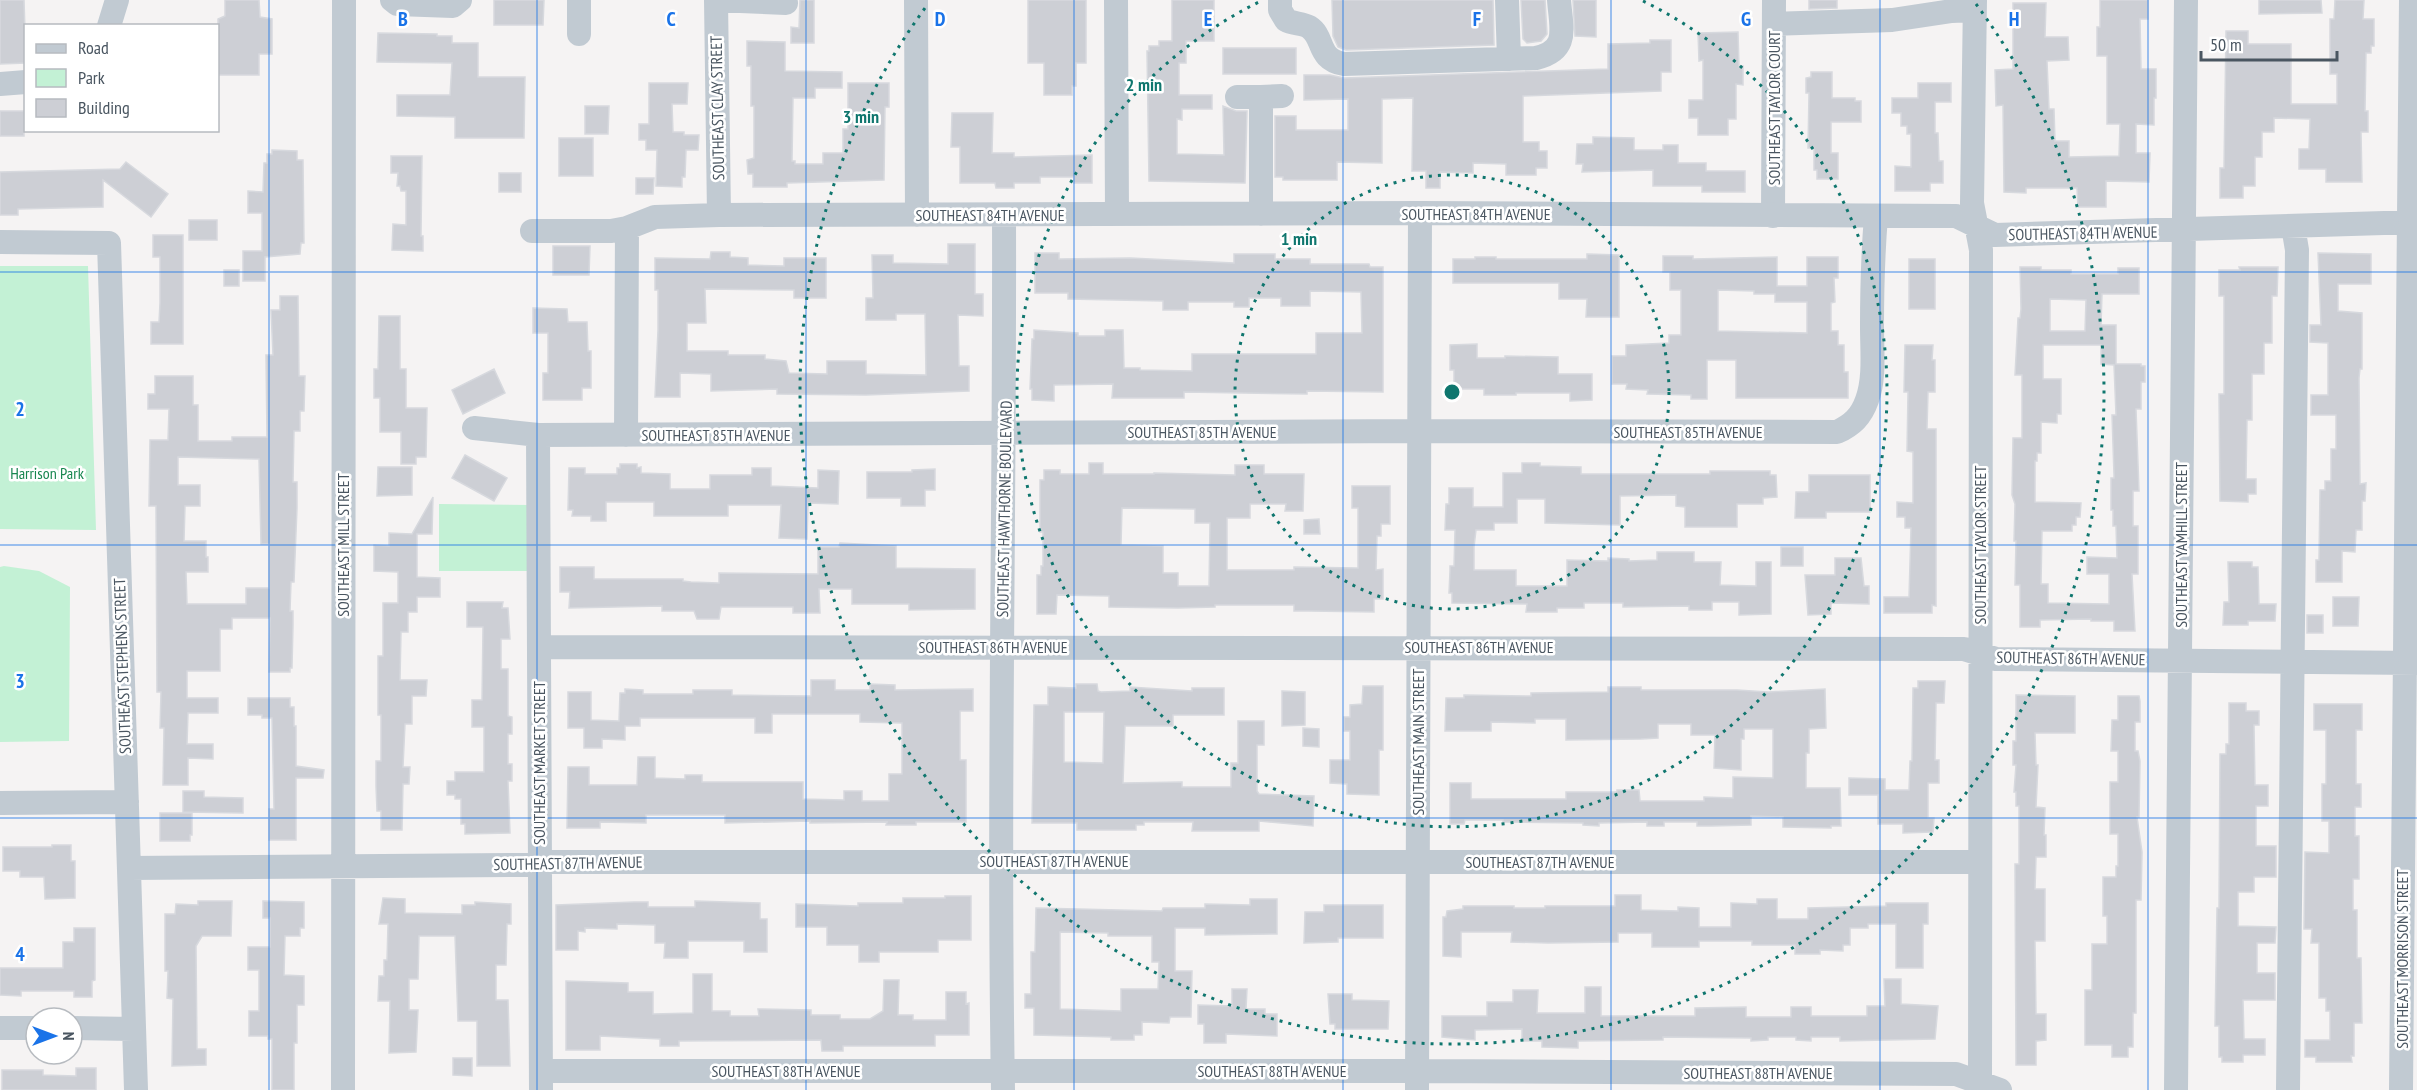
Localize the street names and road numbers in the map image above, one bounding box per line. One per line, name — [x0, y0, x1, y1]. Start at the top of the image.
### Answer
street label: SOUTHEAST TAYLOR COURT — [1764, 31, 1784, 185]
street label: SOUTHEAST CLAY STREET — [706, 36, 728, 180]
street label: SOUTHEAST 84TH AVENUE — [1401, 204, 1551, 224]
street label: SOUTHEAST 84TH AVENUE — [915, 205, 1065, 225]
street label: SOUTHEAST 84TH AVENUE — [2008, 222, 2158, 244]
street label: SOUTHEAST HAWTHORNE BOULEVARD — [992, 400, 1016, 618]
street label: SOUTHEAST 85TH AVENUE — [1127, 422, 1277, 442]
street label: SOUTHEAST 85TH AVENUE — [1613, 422, 1763, 442]
street label: SOUTHEAST 85TH AVENUE — [641, 425, 791, 445]
street label: SOUTHEAST YAMHILL STREET — [2171, 462, 2191, 628]
street label: SOUTHEAST TAYLOR STREET — [1970, 466, 1990, 624]
street label: SOUTHEAST MILL STREET — [333, 473, 353, 617]
street label: SOUTHEAST STEPHENS STREET — [109, 578, 135, 754]
street label: SOUTHEAST 86TH AVENUE — [918, 637, 1068, 657]
street label: SOUTHEAST 86TH AVENUE — [1404, 637, 1554, 657]
street label: SOUTHEAST 86TH AVENUE — [1996, 647, 2146, 669]
street label: SOUTHEAST MAIN STREET — [1408, 668, 1428, 816]
street label: SOUTHEAST MARKET STREET — [529, 681, 549, 845]
street label: SOUTHEAST 87TH AVENUE — [979, 851, 1129, 871]
street label: SOUTHEAST 87TH AVENUE — [493, 852, 643, 874]
street label: SOUTHEAST 87TH AVENUE — [1465, 852, 1615, 872]
street label: SOUTHEAST MORRISON STREET — [2392, 869, 2412, 1049]
street label: SOUTHEAST 88TH AVENUE — [711, 1061, 861, 1081]
street label: SOUTHEAST 88TH AVENUE — [1197, 1061, 1347, 1081]
street label: SOUTHEAST 88TH AVENUE — [1683, 1063, 1833, 1083]

